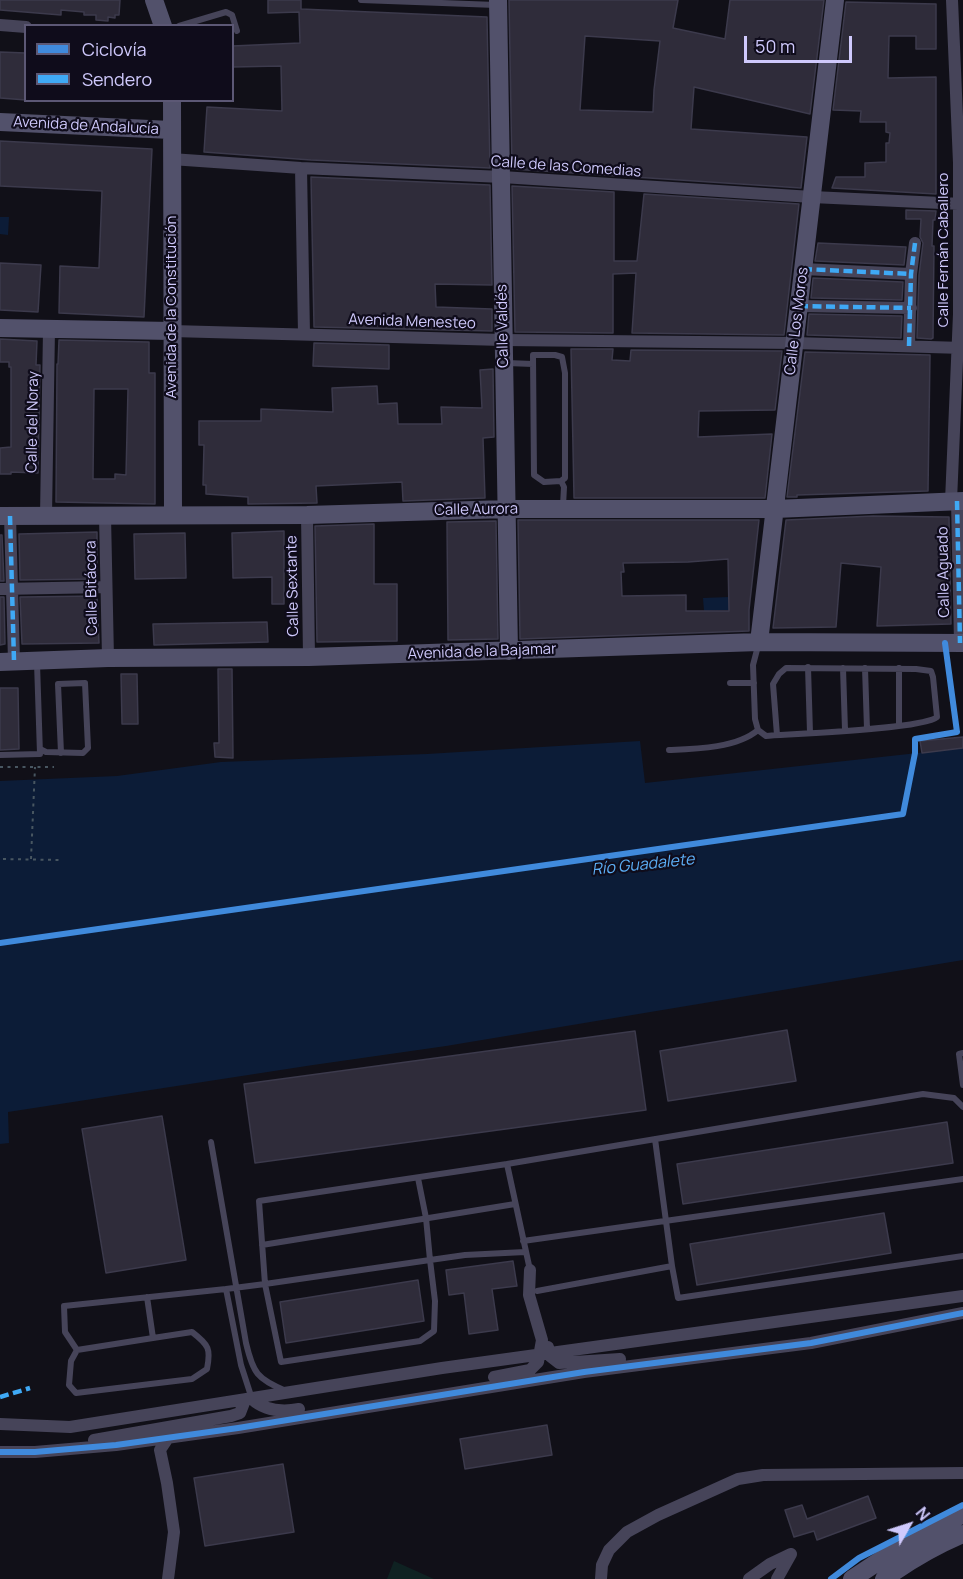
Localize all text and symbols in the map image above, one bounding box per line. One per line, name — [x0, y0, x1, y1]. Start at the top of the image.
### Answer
legend — [24, 24, 234, 102]
scale bar — [747, 24, 855, 62]
text: 50 m — [755, 34, 795, 58]
text: Ciclovía — [82, 37, 147, 61]
text: Sendero — [82, 67, 152, 91]
street label: Avenida de Andalucía — [13, 113, 159, 139]
street label: Calle de las Comedias — [490, 153, 642, 181]
street label: Calle Fernán Caballero — [935, 173, 953, 327]
street label: Avenida de la Constitución — [163, 215, 181, 399]
street label: Calle Los Moros — [781, 266, 813, 376]
street label: Calle Valdés — [493, 284, 513, 368]
street label: Avenida Menesteo — [348, 311, 476, 333]
street label: Calle del Noray — [23, 371, 43, 473]
street label: Calle Aurora — [434, 500, 518, 520]
street label: Calle Aguado — [934, 526, 954, 618]
street label: Calle Sextante — [283, 535, 303, 637]
street label: Calle Bitácora — [82, 540, 102, 636]
street label: Avenida de la Bajamar — [407, 640, 557, 664]
water label: Río Guadalete — [591, 850, 695, 880]
north arrow — [879, 1495, 939, 1555]
text: N — [911, 1502, 935, 1525]

